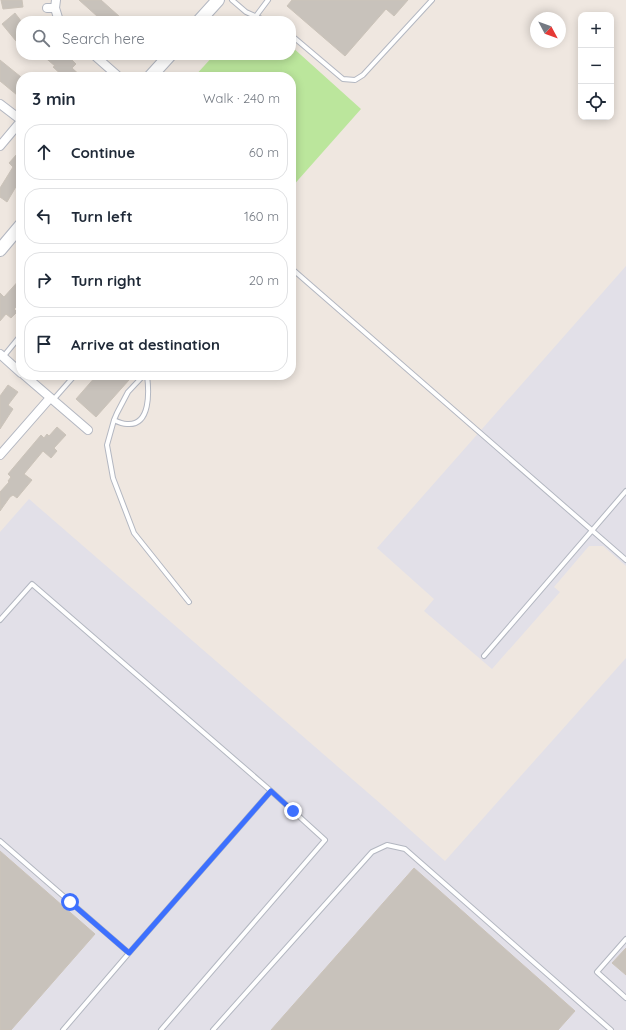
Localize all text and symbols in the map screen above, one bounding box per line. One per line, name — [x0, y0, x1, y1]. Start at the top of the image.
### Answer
north arrow — [530, 12, 566, 48]
map controls — [578, 12, 614, 120]
button: + — [578, 12, 614, 48]
search box — [16, 16, 296, 60]
icon: search — [30, 27, 52, 49]
text: Search here — [62, 29, 145, 48]
button: − — [578, 48, 614, 84]
button: locate — [578, 84, 614, 120]
text: 3 min — [32, 88, 76, 109]
text: Walk · 240 m — [203, 90, 280, 106]
icon: ahead — [33, 141, 55, 163]
text: Continue — [71, 143, 135, 162]
text: 60 m — [249, 144, 279, 160]
icon: left — [33, 205, 55, 227]
text: Turn left — [71, 207, 133, 226]
text: 160 m — [244, 208, 279, 224]
icon: right — [33, 269, 55, 291]
text: Turn right — [71, 271, 142, 290]
text: 20 m — [249, 272, 279, 288]
icon: arrive — [33, 333, 55, 355]
text: Arrive at destination — [71, 335, 220, 354]
route end — [284, 802, 302, 820]
route start — [61, 893, 79, 911]

